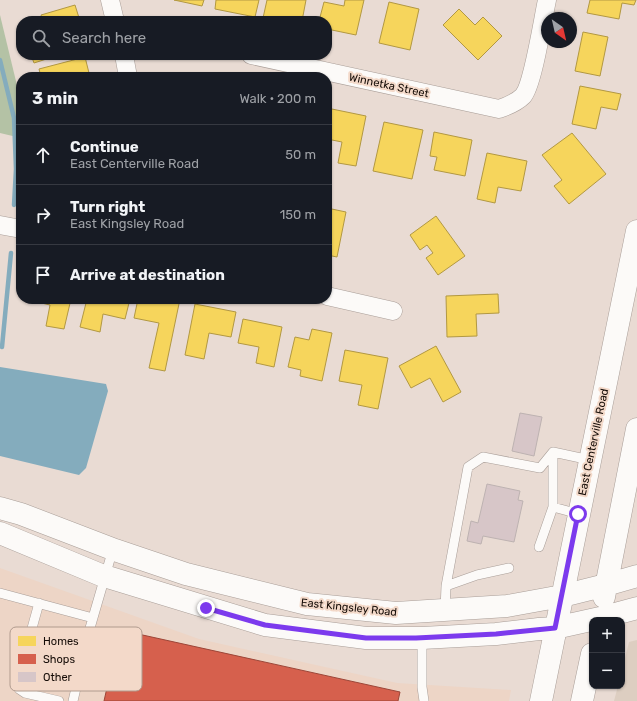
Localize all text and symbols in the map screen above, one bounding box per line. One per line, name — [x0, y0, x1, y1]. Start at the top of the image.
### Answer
north arrow — [541, 12, 577, 48]
search box — [16, 16, 332, 60]
icon: search — [30, 27, 52, 49]
text: Search here — [62, 29, 146, 47]
street label: Winnetka Street — [348, 71, 431, 100]
text: 3 min — [32, 88, 78, 108]
text: Walk · 200 m — [239, 91, 316, 106]
text: Continue — [70, 138, 139, 156]
icon: ahead — [32, 144, 54, 166]
text: 50 m — [285, 147, 316, 162]
text: East Centerville Road — [70, 156, 199, 171]
text: Turn right — [70, 198, 145, 216]
icon: right — [32, 204, 54, 226]
text: 150 m — [280, 207, 316, 222]
text: East Kingsley Road — [70, 216, 184, 231]
icon: arrive — [32, 264, 54, 286]
text: Arrive at destination — [70, 266, 225, 284]
street label: East Centerville Road — [576, 387, 611, 497]
route start — [569, 505, 587, 523]
street label: East Kingsley Road — [300, 596, 398, 619]
route end — [197, 599, 215, 617]
map controls — [589, 617, 625, 689]
button: + — [589, 617, 625, 653]
legend — [10, 627, 142, 691]
text: Homes — [43, 635, 79, 648]
text: Shops — [43, 653, 75, 666]
button: − — [589, 653, 625, 689]
text: Other — [43, 671, 73, 684]

